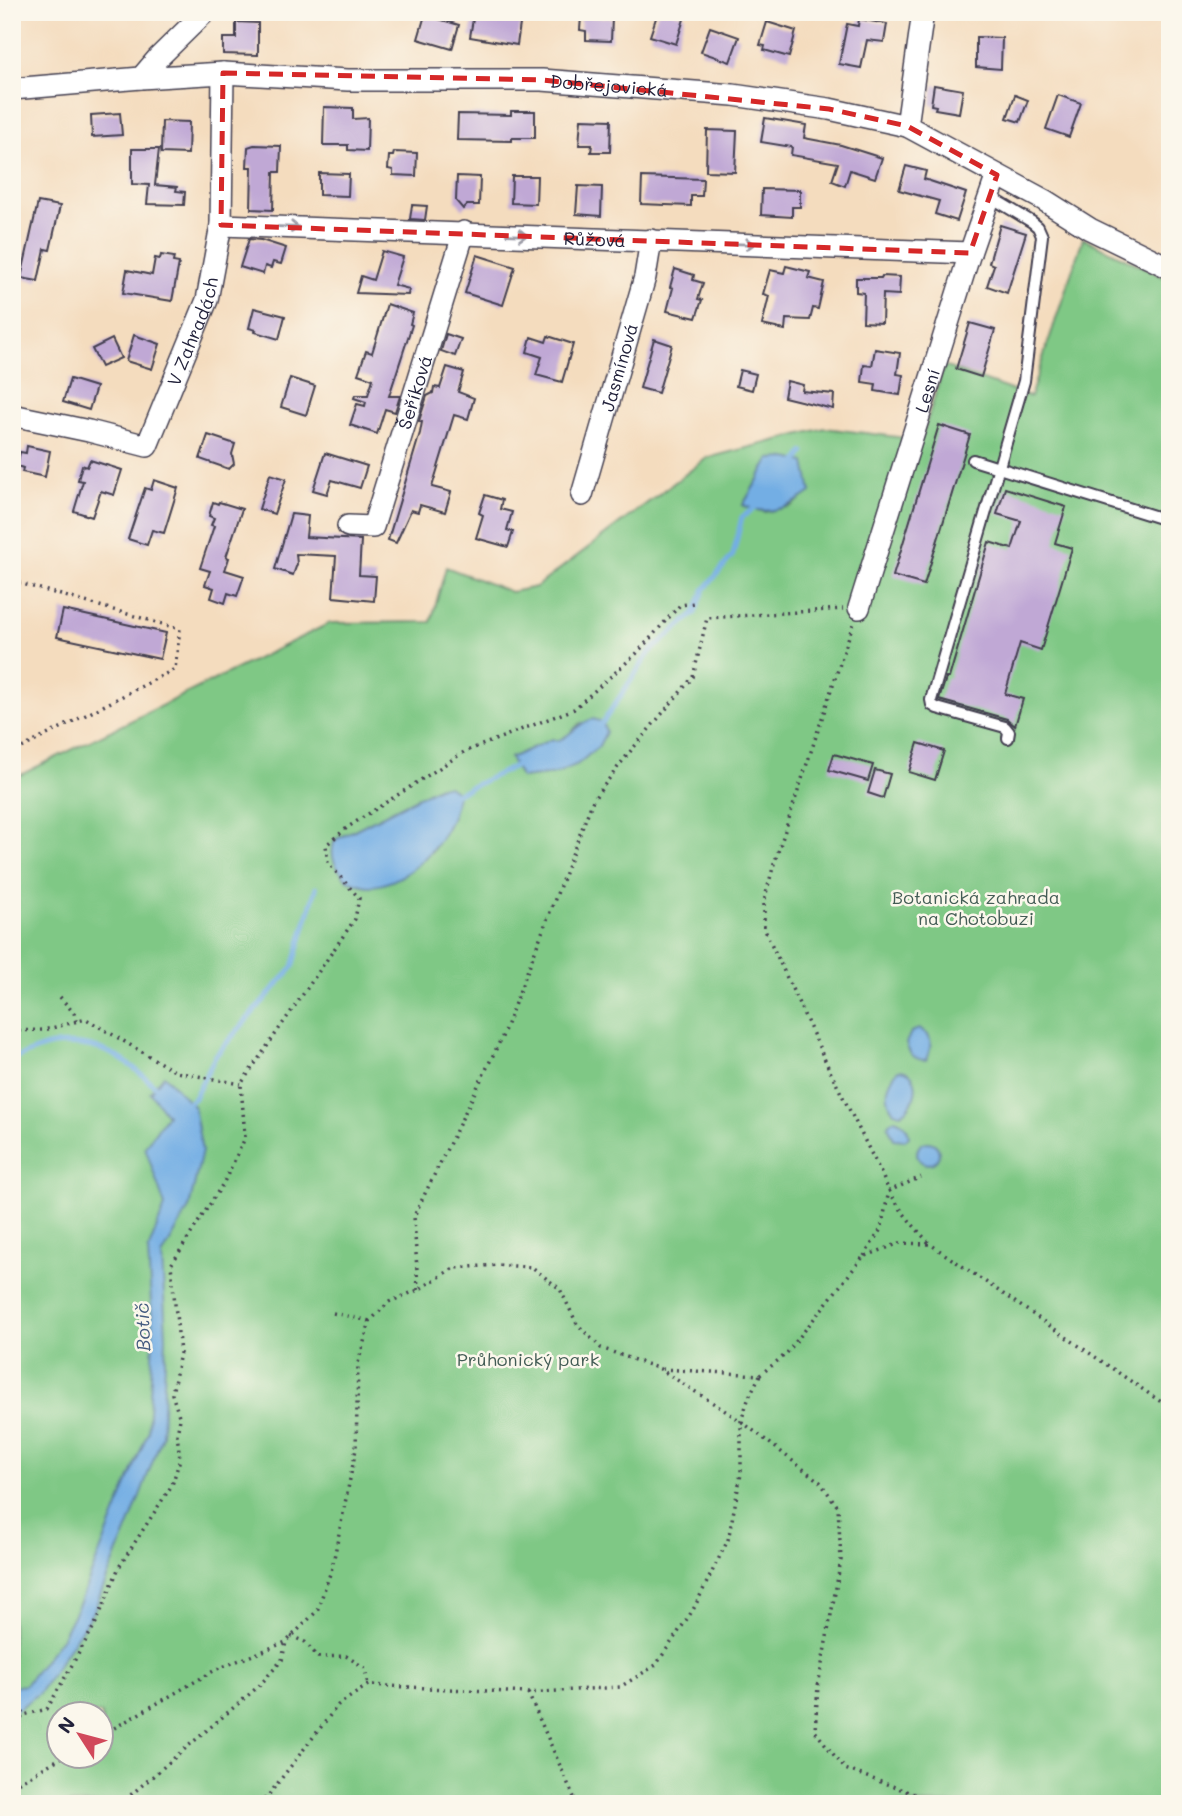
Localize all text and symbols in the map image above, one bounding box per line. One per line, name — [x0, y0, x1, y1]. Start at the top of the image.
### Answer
street label: Dobřejovická — [549, 69, 669, 102]
one-way arrow — [278, 220, 301, 234]
street label: Růžová — [563, 226, 626, 252]
one-way arrow — [505, 228, 528, 241]
one-way arrow — [732, 237, 755, 250]
street label: V Zahradách — [161, 275, 223, 389]
street label: Jasmínová — [595, 320, 643, 414]
street label: Šeříková — [392, 352, 437, 432]
street label: Lesní — [909, 365, 945, 415]
park label: Botanická zahrada na Chotobuzi — [892, 885, 1060, 930]
water label: Botič — [129, 1302, 155, 1352]
park label: Průhonický park — [457, 1347, 599, 1371]
north arrow — [46, 1700, 116, 1770]
text: N — [51, 1712, 80, 1738]

